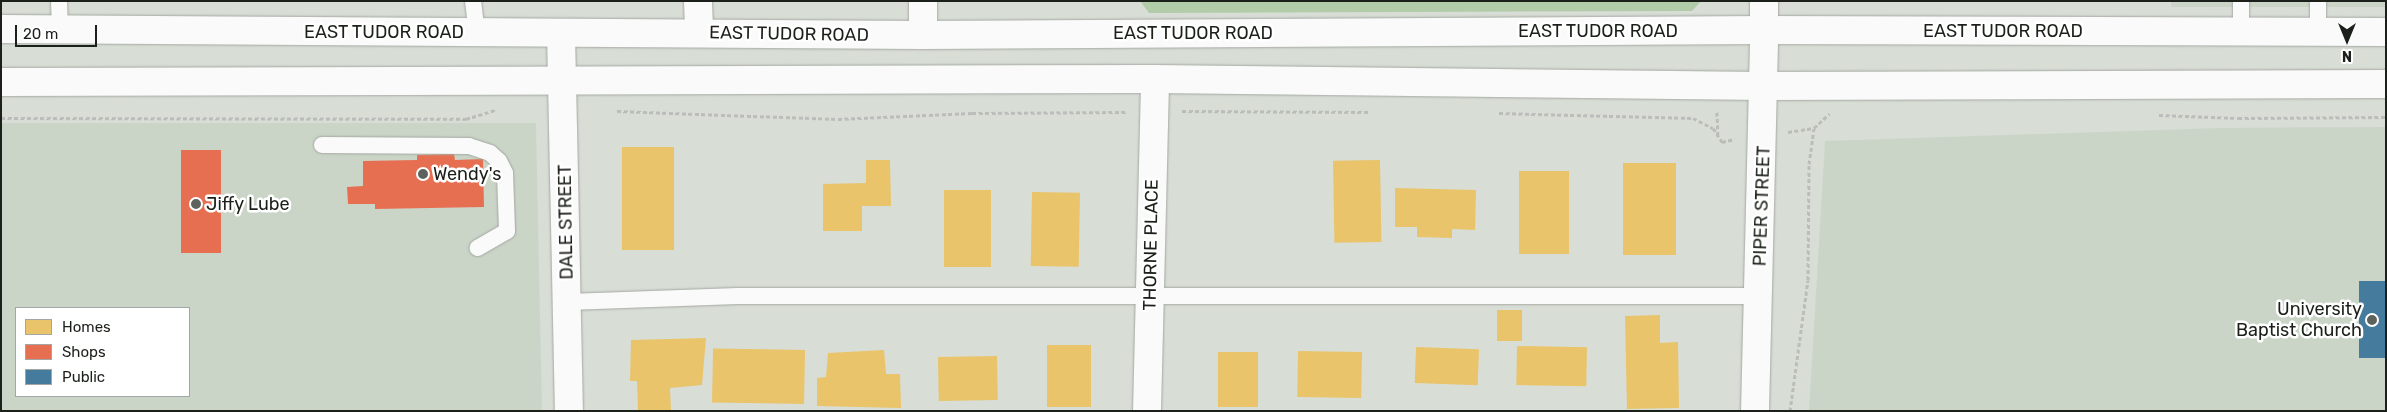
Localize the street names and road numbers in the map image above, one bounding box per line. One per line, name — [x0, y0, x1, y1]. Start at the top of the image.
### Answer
street label: EAST TUDOR ROAD — [1518, 20, 1678, 42]
street label: EAST TUDOR ROAD — [1923, 20, 2083, 42]
street label: EAST TUDOR ROAD — [304, 21, 464, 43]
street label: EAST TUDOR ROAD — [708, 22, 870, 46]
street label: EAST TUDOR ROAD — [1113, 22, 1273, 44]
street label: PIPER STREET — [1749, 145, 1775, 267]
street label: DALE STREET — [554, 164, 578, 280]
street label: THORNE PLACE — [1139, 179, 1163, 311]

